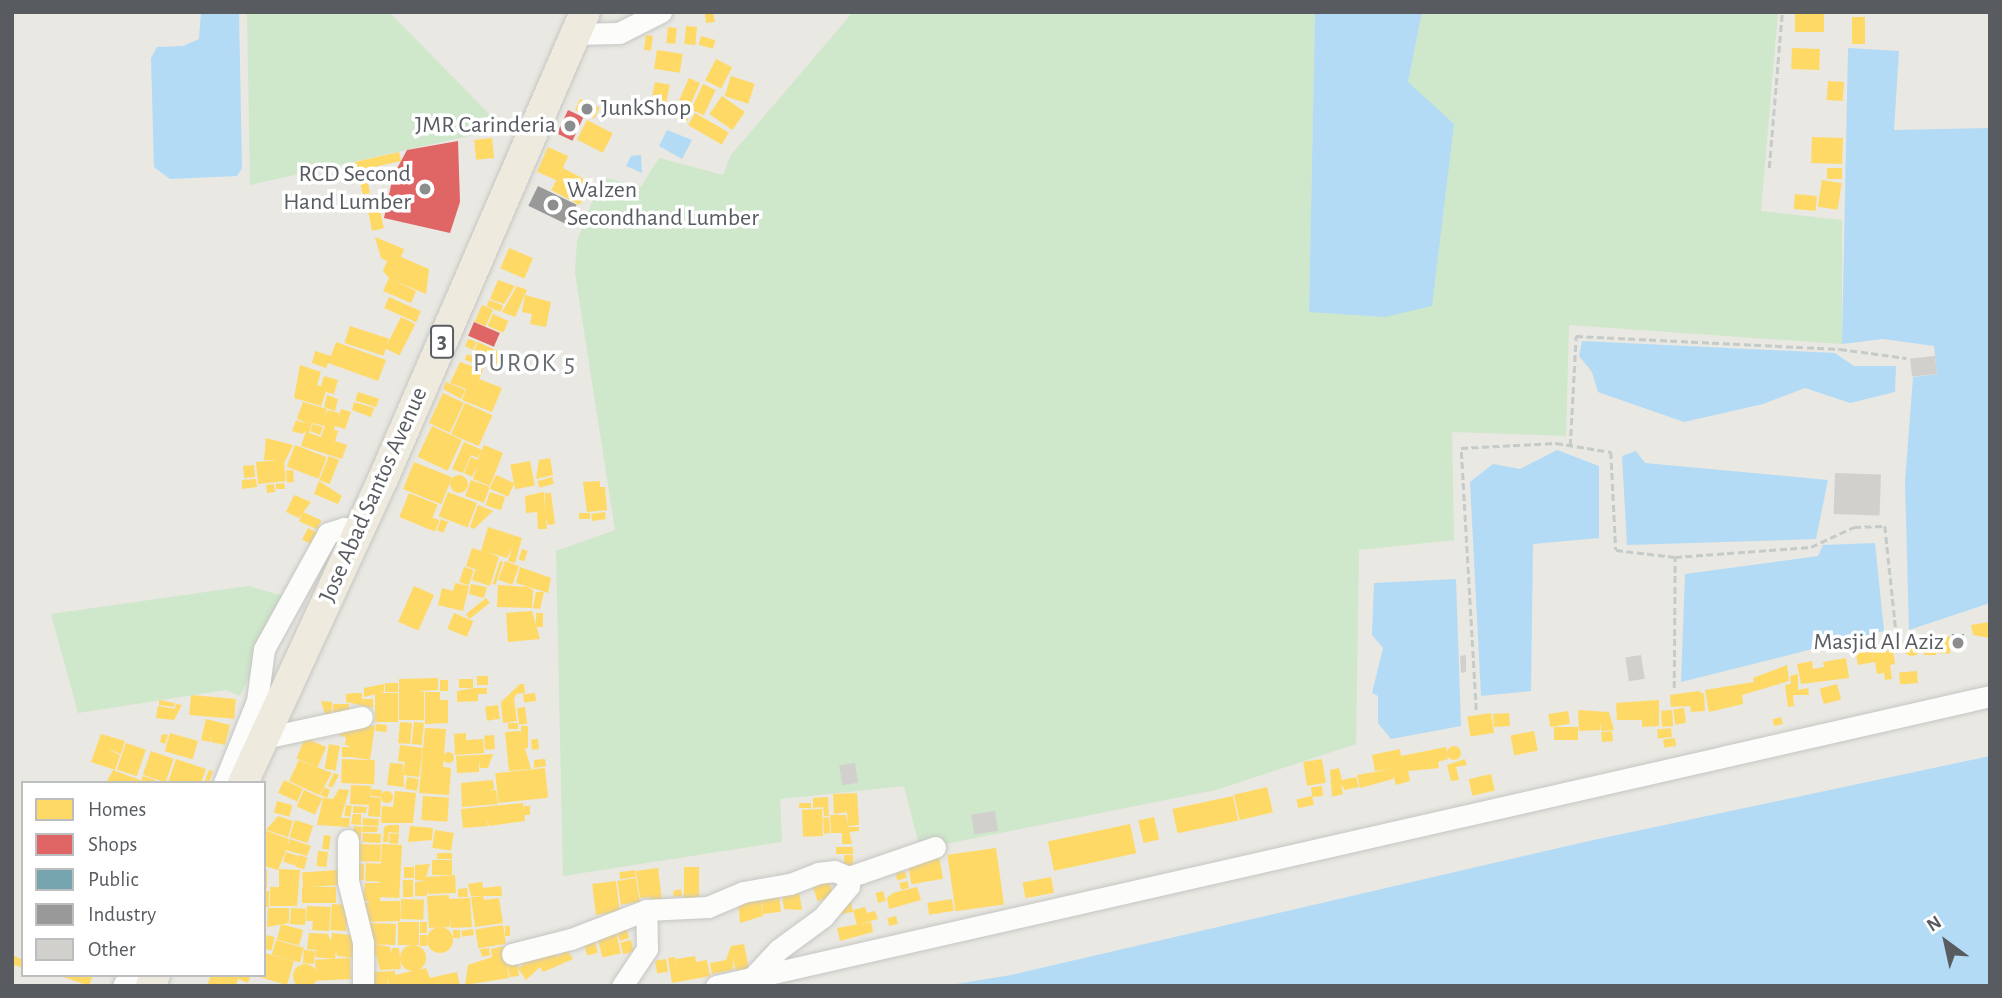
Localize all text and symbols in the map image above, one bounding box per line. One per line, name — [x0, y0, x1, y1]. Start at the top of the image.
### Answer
place label: JunkShop — [601, 95, 691, 123]
marker: JunkShop — [579, 101, 595, 117]
place label: JMR Carinderia — [415, 112, 556, 140]
marker: JMR Carinderia — [562, 118, 578, 134]
place label: RCD Second Hand Lumber — [283, 161, 411, 217]
place label: Walzen Secondhand Lumber — [567, 177, 759, 233]
marker: RCD Second Hand Lumber — [417, 181, 433, 197]
marker: Walzen Secondhand Lumber — [545, 197, 561, 213]
road number: 3 — [430, 322, 454, 362]
district label: PUROK 5 — [474, 348, 576, 380]
street label: Jose Abad Santos Avenue — [314, 383, 434, 607]
place label: Masjid Al Aziz — [1814, 629, 1944, 657]
marker: Masjid Al Aziz — [1950, 635, 1966, 651]
legend — [21, 781, 266, 977]
text: Homes — [88, 799, 146, 820]
text: Shops — [88, 834, 137, 855]
text: Public — [88, 869, 138, 890]
text: Industry — [88, 904, 156, 925]
north arrow — [1911, 907, 1981, 977]
text: N — [1924, 912, 1945, 936]
text: Other — [88, 939, 135, 960]

